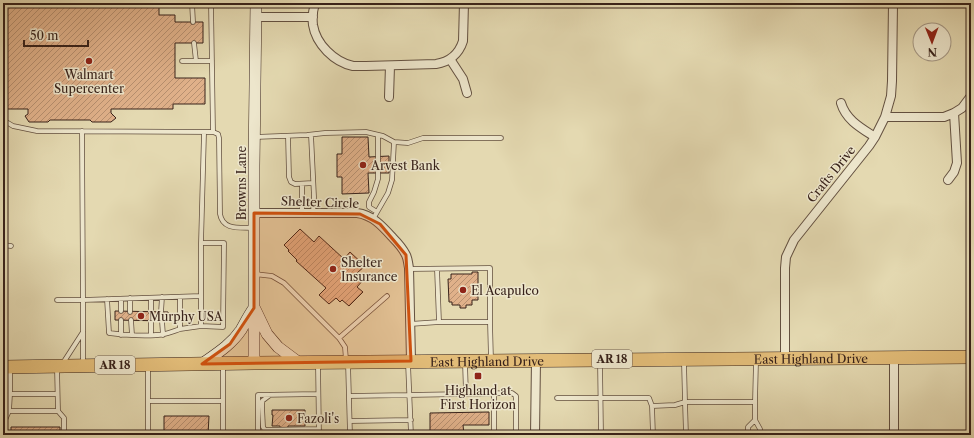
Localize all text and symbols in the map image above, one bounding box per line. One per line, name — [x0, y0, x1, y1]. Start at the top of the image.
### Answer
scale bar — [24, 22, 88, 48]
north arrow — [912, 22, 952, 62]
text: 50 m — [30, 28, 59, 43]
text: N — [927, 45, 937, 59]
marker: Walmart Supercenter — [84, 56, 94, 66]
place label: Walmart Supercenter — [54, 67, 124, 96]
street label: Crafts Drive — [804, 142, 859, 205]
street label: Browns Lane — [234, 145, 249, 220]
place label: Arvest Bank — [370, 158, 441, 173]
marker: Arvest Bank — [358, 160, 368, 170]
street label: Shelter Circle — [281, 193, 360, 211]
place label: Shelter Insurance — [341, 255, 398, 284]
marker: Shelter Insurance — [328, 264, 338, 274]
place label: El Acapulco — [471, 283, 539, 298]
marker: El Acapulco — [458, 285, 468, 295]
place label: Murphy USA — [149, 309, 224, 324]
marker: Murphy USA — [136, 311, 146, 321]
road number: AR 18 — [592, 350, 632, 368]
street label: East Highland Drive — [754, 350, 868, 366]
street label: East Highland Drive — [430, 353, 544, 369]
road number: AR 18 — [95, 356, 135, 374]
marker: Highland at First Horizon — [473, 371, 483, 381]
place label: Highland at First Horizon — [440, 383, 517, 412]
place label: Fazoli's — [297, 411, 339, 426]
marker: Fazoli's — [284, 413, 294, 423]

